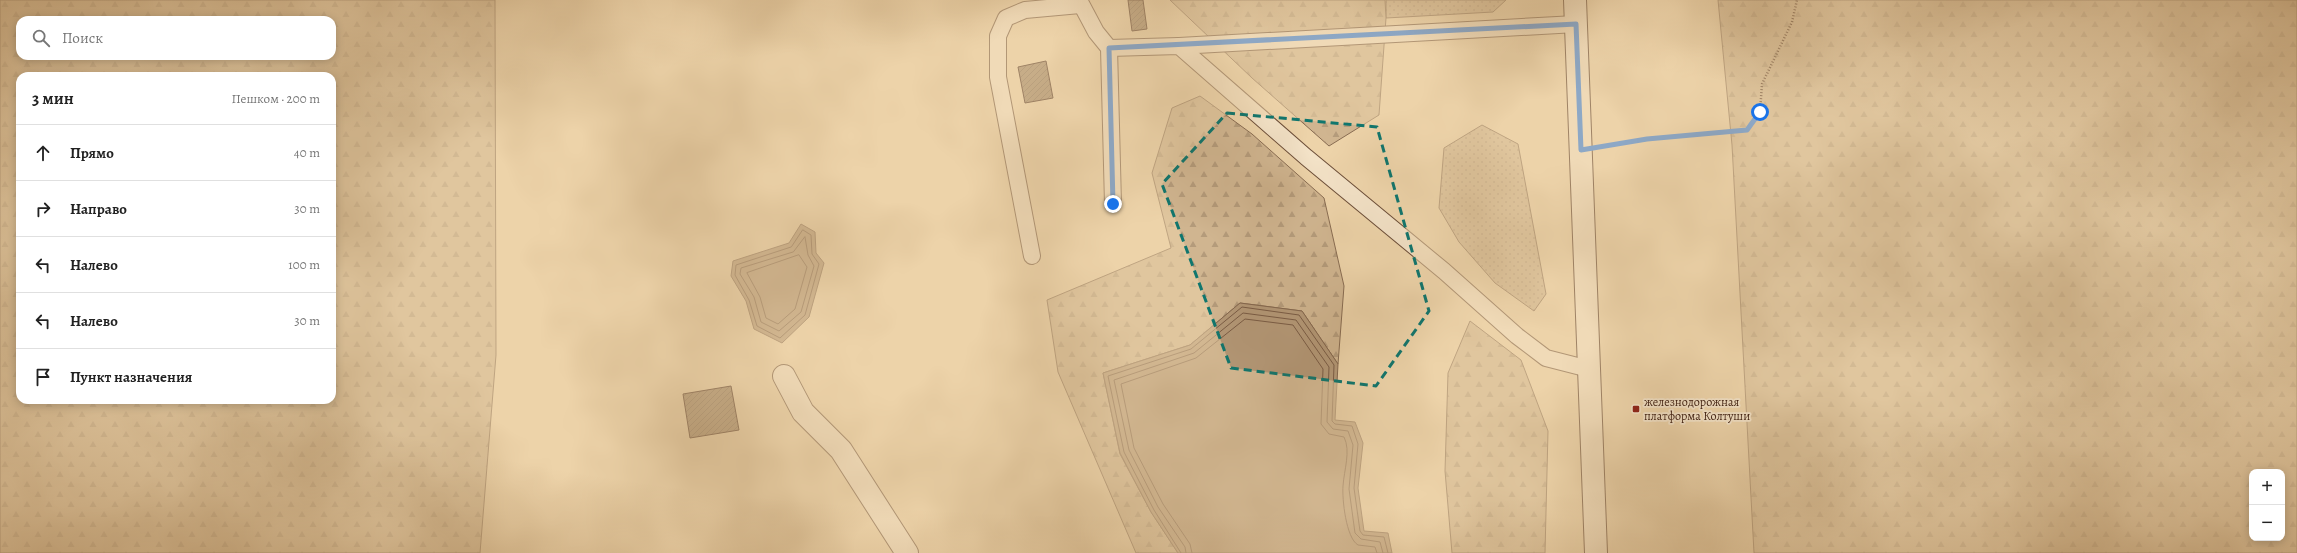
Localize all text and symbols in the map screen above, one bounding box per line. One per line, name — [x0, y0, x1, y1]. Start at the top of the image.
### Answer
search box — [16, 16, 336, 60]
icon: search — [30, 27, 52, 49]
text: Поиск — [62, 28, 103, 48]
text: 3 мин — [32, 87, 74, 110]
text: Пешком · 200 m — [232, 90, 320, 107]
route start — [1751, 103, 1769, 121]
icon: ahead — [32, 142, 54, 164]
text: Прямо — [70, 143, 114, 163]
text: 40 m — [294, 144, 320, 161]
route end — [1104, 195, 1122, 213]
icon: right — [32, 198, 54, 220]
text: Направо — [70, 199, 127, 219]
text: 30 m — [294, 200, 320, 217]
icon: left — [32, 254, 54, 276]
text: Налево — [70, 255, 118, 275]
text: 100 m — [288, 256, 320, 273]
icon: left — [32, 310, 54, 332]
text: Налево — [70, 311, 118, 331]
text: 30 m — [294, 312, 320, 329]
icon: arrive — [32, 366, 54, 388]
text: Пункт назначения — [70, 367, 192, 387]
place label: железнодорожная платформа Колтуши — [1644, 394, 1750, 424]
marker: железнодорожная платформа Колтуши — [1631, 404, 1641, 414]
map controls — [2249, 469, 2285, 541]
button: + — [2249, 469, 2285, 505]
button: − — [2249, 505, 2285, 541]

